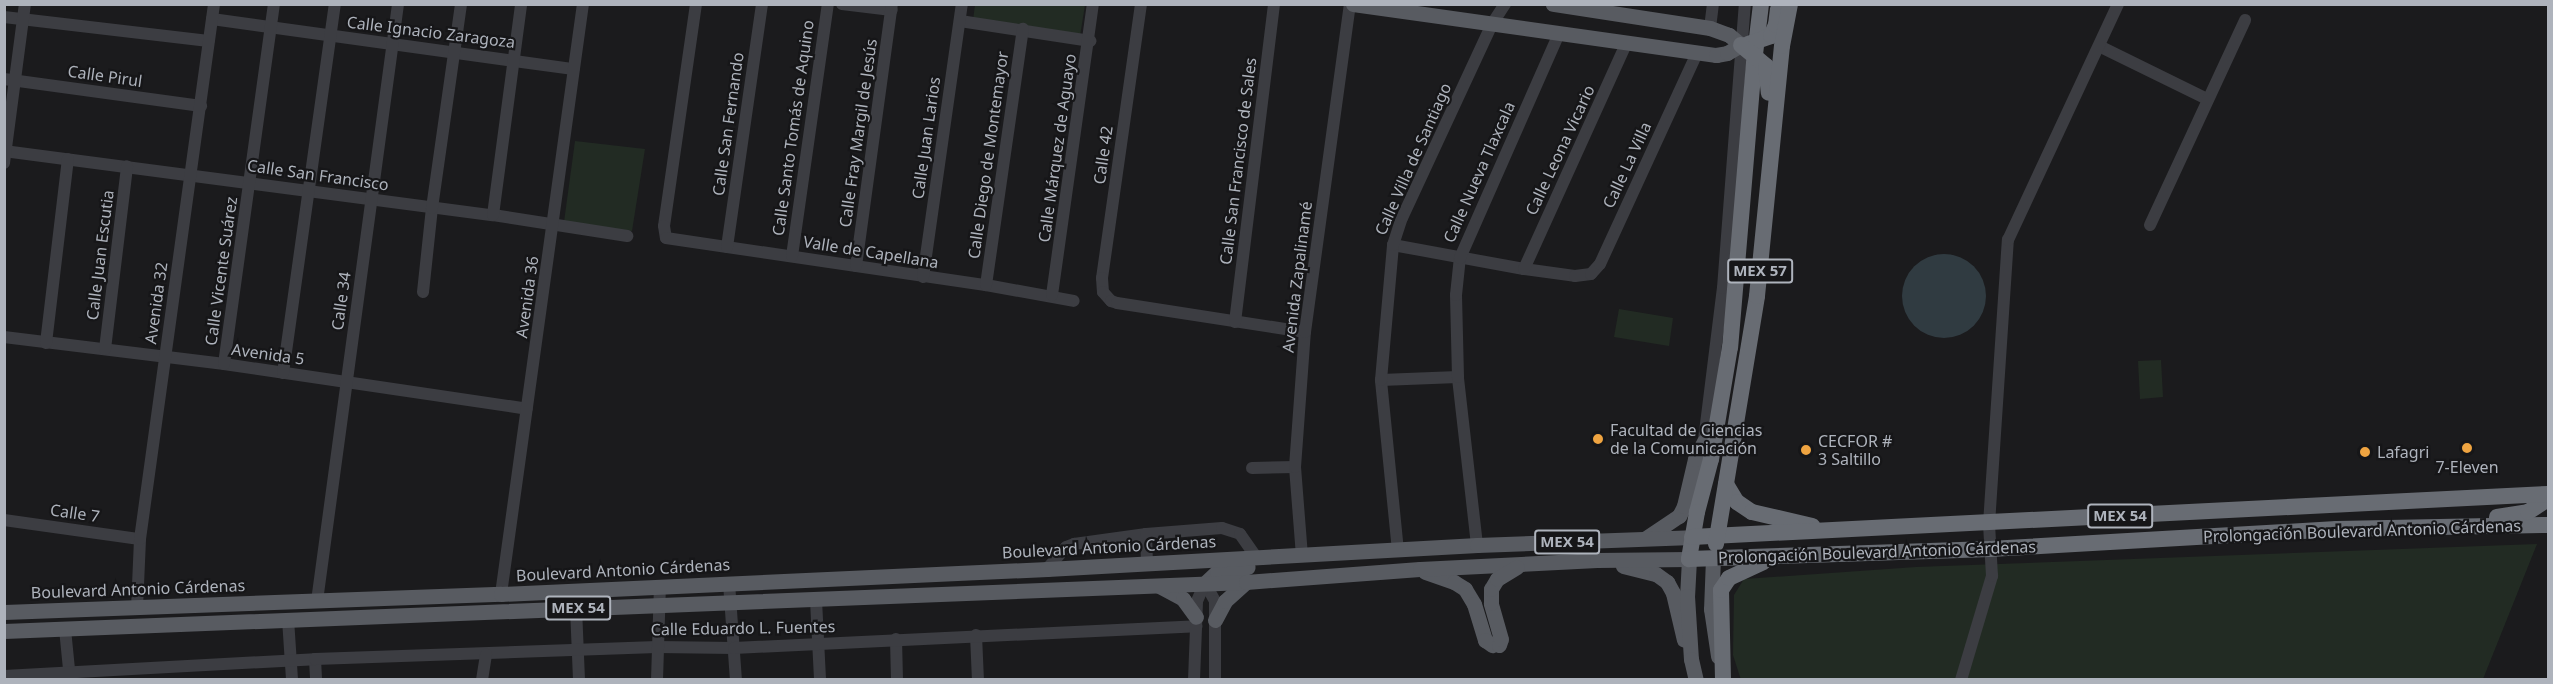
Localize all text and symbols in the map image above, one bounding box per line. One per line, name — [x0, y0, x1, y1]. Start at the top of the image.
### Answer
street label: Calle Ignacio Zaragoza — [346, 12, 516, 52]
street label: Calle Santo Tomás de Aquino — [768, 19, 818, 237]
street label: Calle Fray Margil de Jesús — [835, 37, 881, 229]
street label: Calle Diego de Montemayor — [964, 50, 1012, 260]
street label: Calle San Fernando — [708, 51, 748, 197]
street label: Calle Márquez de Aguayo — [1034, 52, 1080, 244]
street label: Calle San Francisco de Sales — [1216, 56, 1260, 266]
street label: Calle Pirul — [67, 61, 143, 91]
street label: Calle Juan Larios — [908, 76, 944, 200]
street label: Calle Villa de Santiago — [1371, 80, 1455, 238]
street label: Calle Leona Vicario — [1521, 82, 1599, 218]
street label: Calle Nueva Tlaxcala — [1439, 98, 1519, 246]
street label: Calle La Villa — [1599, 119, 1655, 211]
street label: Calle 42 — [1089, 125, 1117, 185]
street label: Calle San Francisco — [246, 156, 390, 194]
street label: Calle Juan Escutia — [83, 189, 117, 321]
street label: Calle Vicente Suárez — [201, 195, 241, 347]
street label: Avenida Zapalinamé — [1278, 200, 1316, 354]
street label: Valle de Capellana — [802, 232, 940, 272]
street label: Avenida 36 — [512, 255, 542, 339]
road number: MEX 57 — [1727, 259, 1793, 283]
street label: Avenida 32 — [141, 261, 171, 345]
street label: Calle 34 — [327, 271, 355, 331]
street label: Avenida 5 — [230, 339, 306, 369]
place label: Facultad de Ciencias de la Comunicación — [1610, 420, 1762, 458]
place label: CECFOR # 3 Saltillo — [1818, 431, 1892, 469]
marker: Facultad de Ciencias de la Comunicación — [1591, 432, 1605, 446]
marker: 7-Eleven — [2460, 441, 2474, 455]
place label: Lafagri — [2377, 442, 2429, 462]
marker: CECFOR # 3 Saltillo — [1799, 443, 1813, 457]
marker: Lafagri — [2358, 445, 2372, 459]
place label: 7-Eleven — [2435, 457, 2499, 477]
street label: Calle 7 — [49, 500, 101, 526]
road number: MEX 54 — [2087, 504, 2153, 528]
street label: Prolongación Boulevard Antonio Cárdenas — [2203, 516, 2521, 546]
road number: MEX 54 — [1534, 530, 1600, 554]
street label: Boulevard Antonio Cárdenas — [1001, 532, 1217, 562]
street label: Prolongación Boulevard Antonio Cárdenas — [1718, 537, 2036, 567]
street label: Boulevard Antonio Cárdenas — [515, 555, 731, 585]
street label: Boulevard Antonio Cárdenas — [31, 576, 245, 602]
road number: MEX 54 — [545, 596, 611, 620]
street label: Calle Eduardo L. Fuentes — [651, 617, 835, 639]

